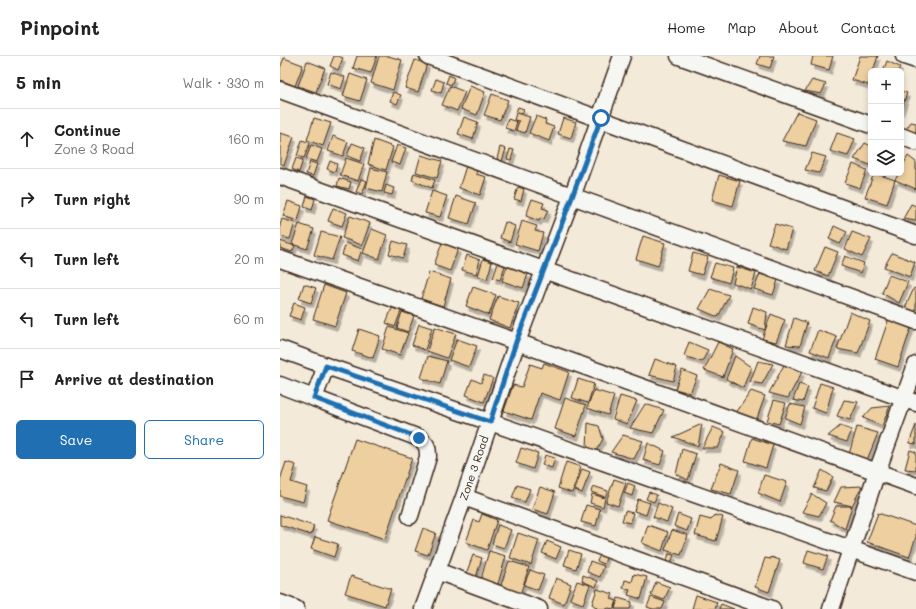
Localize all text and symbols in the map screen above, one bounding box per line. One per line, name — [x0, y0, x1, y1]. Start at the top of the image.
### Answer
text: Pinpoint — [20, 15, 100, 40]
text: Home — [667, 18, 705, 37]
text: Map — [727, 18, 756, 37]
text: About — [778, 18, 819, 37]
text: Contact — [841, 18, 896, 37]
map controls — [868, 68, 904, 176]
button: + — [868, 68, 904, 104]
text: 5 min — [16, 71, 61, 93]
text: Walk · 330 m — [183, 74, 264, 91]
button: − — [868, 104, 904, 140]
route start — [592, 109, 610, 127]
text: Continue — [54, 120, 121, 140]
icon: ahead — [16, 128, 38, 150]
text: 160 m — [228, 130, 264, 147]
text: Zone 3 Road — [54, 140, 134, 157]
button: layers — [868, 140, 904, 176]
icon: right — [16, 188, 38, 210]
text: Turn right — [54, 189, 131, 209]
text: 90 m — [234, 190, 264, 207]
icon: left — [16, 248, 38, 270]
text: Turn left — [54, 249, 119, 269]
text: 20 m — [234, 250, 264, 267]
icon: left — [16, 308, 38, 330]
text: Turn left — [54, 309, 119, 329]
text: 60 m — [234, 310, 264, 327]
icon: arrive — [16, 368, 38, 390]
text: Arrive at destination — [54, 369, 214, 389]
button: Save — [16, 420, 136, 459]
button: Share — [144, 420, 264, 459]
route end — [410, 429, 428, 447]
street label: Zone 3 Road — [455, 433, 492, 502]

